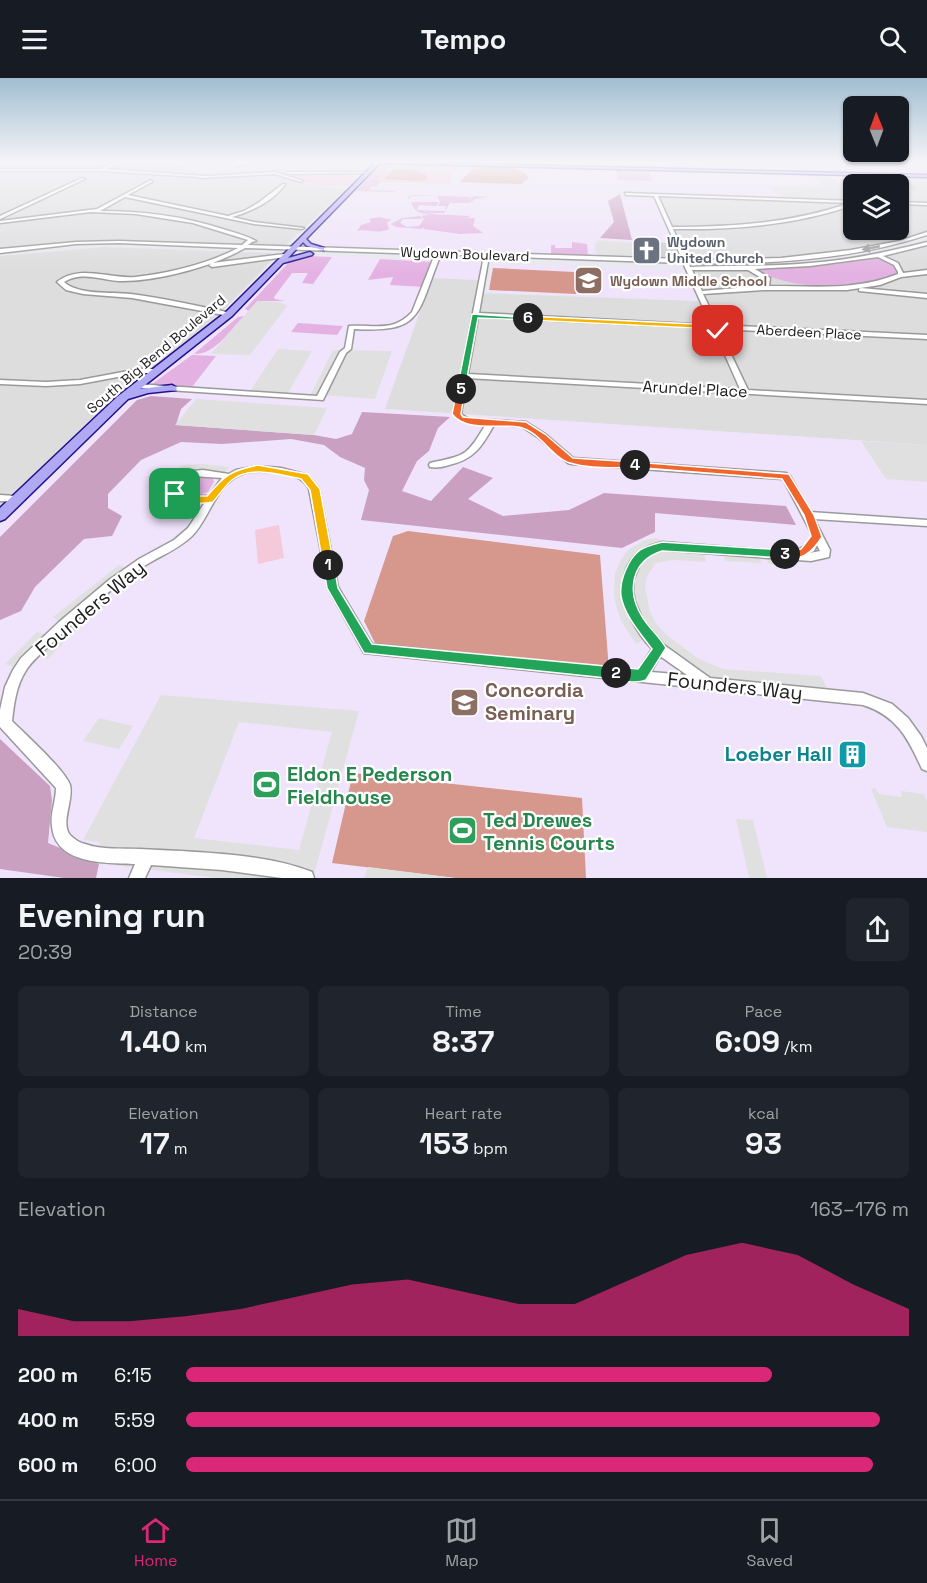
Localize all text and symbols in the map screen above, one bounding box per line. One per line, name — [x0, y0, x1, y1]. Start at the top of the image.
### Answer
text: Tempo — [421, 22, 506, 57]
icon: menu — [18, 23, 51, 56]
icon: search — [876, 23, 909, 56]
north arrow — [843, 96, 909, 162]
map controls — [843, 96, 909, 240]
button: layers — [843, 174, 909, 240]
place label: Wydown United Church — [667, 233, 764, 267]
church icon: Wydown United Church — [630, 234, 662, 266]
street label: Wydown Boulevard — [400, 243, 530, 265]
one-way arrow — [861, 244, 880, 253]
school or university icon: Wydown Middle School — [573, 265, 605, 297]
place label: Wydown Middle School — [610, 272, 767, 290]
street label: South Big Bend Boulevard — [83, 291, 229, 417]
pin: 6 — [513, 303, 543, 333]
pin — [692, 305, 743, 356]
text: 6 — [523, 307, 533, 328]
icon: check — [701, 314, 734, 347]
street label: Aberdeen Place — [756, 320, 862, 344]
pin: 5 — [446, 374, 476, 404]
street label: Arundel Place — [642, 376, 748, 402]
text: 5 — [456, 378, 466, 399]
pin: 4 — [620, 450, 650, 480]
text: 4 — [630, 454, 640, 475]
pin — [149, 468, 200, 519]
icon: arrive — [158, 477, 191, 510]
pin: 3 — [770, 539, 800, 569]
text: 3 — [780, 543, 790, 564]
pin: 1 — [313, 550, 343, 580]
street label: Founders Way — [30, 554, 150, 662]
text: 1 — [324, 554, 332, 575]
pin: 2 — [601, 658, 631, 688]
text: 2 — [611, 662, 621, 683]
street label: Founders Way — [666, 666, 804, 706]
place label: Concordia Seminary — [485, 677, 584, 726]
school or university icon: Concordia Seminary — [448, 686, 480, 718]
building icon: Loeber Hall — [837, 738, 869, 770]
place label: Loeber Hall — [725, 741, 832, 767]
place label: Eldon E Pederson Fieldhouse — [287, 761, 452, 810]
sports icon: Eldon E Pederson Fieldhouse — [250, 769, 282, 801]
place label: Ted Drewes Tennis Courts — [483, 807, 615, 856]
sports icon: Ted Drewes Tennis Courts — [446, 815, 478, 847]
text: Evening run — [18, 895, 206, 937]
button: share — [846, 898, 909, 961]
text: 20:39 — [18, 939, 72, 965]
text: Distance — [129, 1001, 198, 1022]
text: Time — [445, 1001, 482, 1022]
text: Pace — [745, 1001, 782, 1022]
text: 1.40 — [120, 1022, 181, 1061]
text: 8:37 — [433, 1022, 494, 1061]
text: 6:09 — [715, 1022, 780, 1061]
text: km — [181, 1036, 207, 1057]
text: /km — [780, 1036, 812, 1057]
text: Elevation — [128, 1103, 199, 1124]
text: Heart rate — [425, 1103, 502, 1124]
text: kcal — [748, 1103, 779, 1124]
text: 17 — [139, 1124, 170, 1163]
text: 153 — [419, 1124, 469, 1163]
text: 93 — [745, 1124, 782, 1163]
text: m — [170, 1138, 188, 1159]
text: bpm — [469, 1138, 508, 1159]
text: Elevation — [18, 1196, 106, 1222]
text: 163–176 m — [810, 1196, 909, 1222]
text: 200 m — [18, 1362, 78, 1388]
text: 6:15 — [114, 1362, 152, 1388]
text: 400 m — [18, 1407, 79, 1433]
text: 5:59 — [114, 1407, 155, 1433]
text: 600 m — [18, 1452, 78, 1478]
text: 6:00 — [114, 1452, 157, 1478]
tab: Home — [134, 1514, 178, 1571]
tab: Map — [445, 1514, 479, 1571]
tab: Saved — [746, 1514, 793, 1571]

